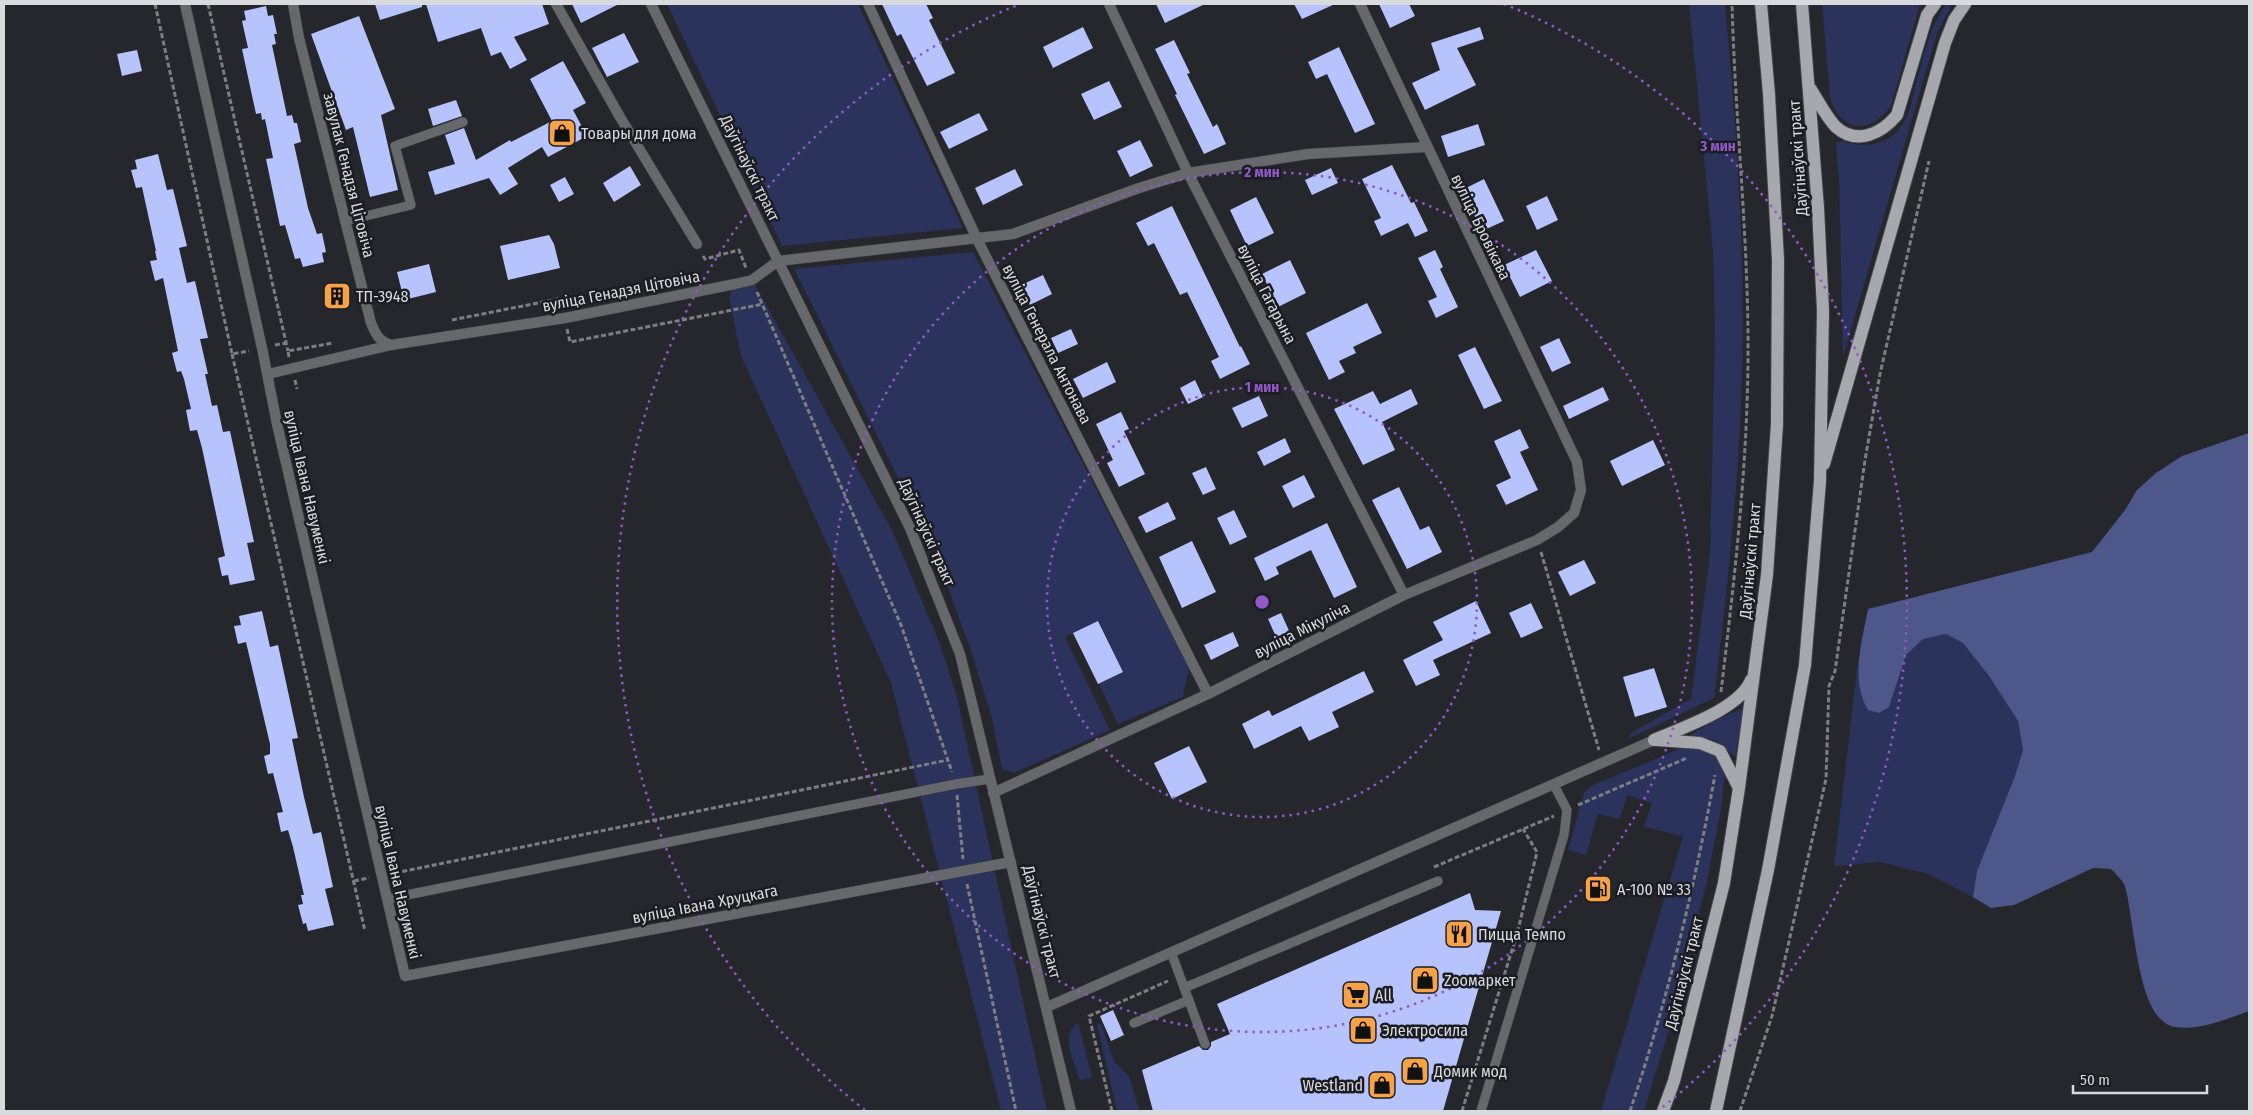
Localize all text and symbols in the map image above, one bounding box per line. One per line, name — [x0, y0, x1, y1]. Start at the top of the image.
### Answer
street label: завулак Генадзя Цітовіча — [319, 90, 379, 260]
street label: Даўгінаўскі тракт — [1784, 99, 1812, 217]
street label: Даўгінаўскі тракт — [716, 111, 784, 225]
shop icon: Товары для дома — [547, 118, 577, 148]
place label: Товары для дома — [581, 124, 697, 143]
text: 3 мин — [1699, 137, 1736, 155]
text: 2 мин — [1243, 163, 1280, 181]
street label: вуліца Бровікава — [1447, 171, 1515, 283]
street label: вуліца Гагарына — [1234, 241, 1300, 347]
street label: вуліца Генерала Антонава — [998, 261, 1096, 427]
street label: вуліца Генадзя Цітовіча — [541, 266, 701, 316]
building icon: ТП-3948 — [322, 281, 352, 311]
place label: ТП-3948 — [356, 287, 408, 306]
text: 1 мин — [1245, 378, 1279, 396]
street label: вуліца Івана Навуменкі — [280, 408, 334, 566]
street label: Даўгінаўскі тракт — [894, 474, 959, 589]
street label: Даўгінаўскі тракт — [1735, 502, 1765, 621]
centre of rings — [1253, 593, 1271, 611]
street label: вуліца Мікуліча — [1251, 598, 1353, 662]
street label: вуліца Івана Навуменкі — [371, 803, 425, 961]
street label: Даўгінаўскі тракт — [1019, 862, 1065, 981]
fuel station icon: А-100 № 33 — [1583, 874, 1613, 904]
place label: А-100 № 33 — [1617, 880, 1691, 899]
street label: вуліца Івана Хруцкага — [631, 881, 779, 927]
street label: Даўгінаўскі тракт — [1661, 914, 1707, 1033]
restaurant icon: Пицца Темпо — [1444, 919, 1474, 949]
place label: Пицца Темпо — [1478, 925, 1566, 944]
shop icon: Zooмаркет — [1410, 965, 1440, 995]
place label: Zooмаркет — [1444, 971, 1516, 990]
supermarket icon: All — [1341, 980, 1371, 1010]
place label: All — [1375, 986, 1392, 1005]
shop icon: Электросила — [1348, 1015, 1378, 1045]
place label: Электросила — [1382, 1021, 1468, 1040]
shop icon: Домик мод — [1400, 1056, 1430, 1086]
place label: Домик мод — [1433, 1062, 1507, 1081]
scale bar — [2073, 1062, 2207, 1094]
shop icon: Westland — [1367, 1070, 1397, 1100]
text: 50 m — [2080, 1071, 2110, 1089]
place label: Westland — [1302, 1076, 1363, 1095]

